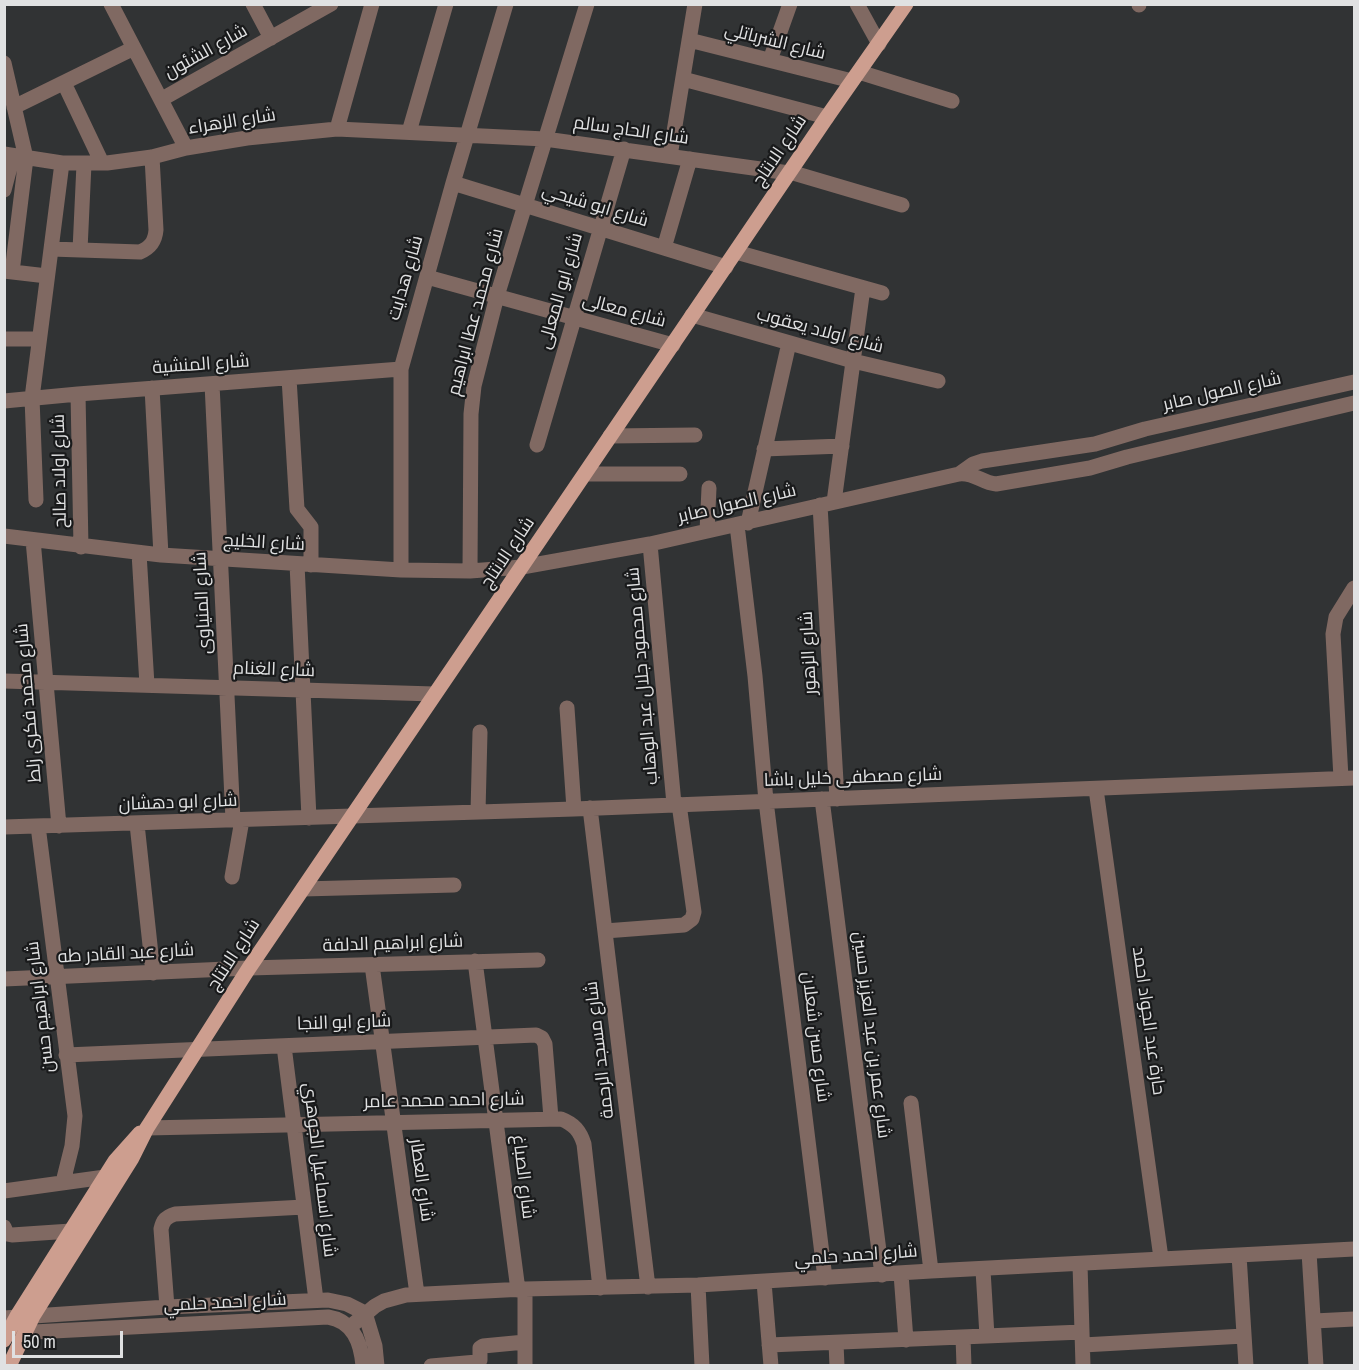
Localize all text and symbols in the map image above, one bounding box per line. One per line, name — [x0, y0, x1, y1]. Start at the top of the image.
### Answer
street label: شارع الشرباتلي — [722, 19, 828, 65]
street label: شارع الشئون — [161, 20, 251, 84]
street label: شارع الزهراء — [187, 104, 277, 140]
street label: شارع الانتاج — [748, 111, 812, 191]
street label: شارع الحاج سالم — [572, 112, 690, 150]
street label: شارع ابو شيحي — [539, 180, 651, 232]
street label: شارع محمد عطا ابراهيم — [443, 226, 509, 398]
street label: شارع ابو المعالى — [534, 230, 588, 352]
street label: شارع هدايت — [384, 233, 428, 323]
street label: شارع معالى — [580, 289, 668, 333]
street label: شارع اولاد يعقوب — [754, 304, 886, 358]
street label: شارع المنشية — [152, 351, 250, 379]
street label: شارع الصول صابر — [1161, 368, 1283, 416]
street label: شارع اولاد صالح — [48, 414, 72, 528]
street label: شارع الصول صابر — [676, 480, 798, 528]
street label: شارع الانتاج — [476, 513, 540, 593]
street label: شارع الخليج — [223, 530, 305, 556]
street label: شارع المنياوى — [190, 551, 216, 655]
street label: شارع محمود جلال عبد الوهاب — [623, 566, 663, 786]
street label: شارع الزهور — [796, 611, 822, 695]
street label: شارع محمد فكرى زلط — [11, 623, 47, 783]
street label: شارع الغنام — [233, 658, 315, 682]
street label: شارع مصطفى خليل باشا — [763, 764, 943, 792]
street label: شارع ابو دهشان — [118, 790, 238, 816]
street label: شارع الانتاج — [203, 915, 265, 995]
street label: شارع عمر بن عبد العزيز حسين — [848, 930, 894, 1140]
street label: شارع ابراهيم الدلفة — [322, 931, 464, 957]
street label: شارع ابراهيم حسن — [22, 940, 60, 1074]
street label: شارع عبد القادر طه — [57, 940, 195, 968]
street label: حارة عبد الجواد احمد — [1127, 945, 1169, 1097]
street label: شارع حسن شعلان — [796, 971, 834, 1103]
street label: شارع مسجد الرحمة — [581, 980, 619, 1120]
street label: شارع ابو النجا — [296, 1011, 392, 1035]
street label: شارع اسماعيل الجوهري — [298, 1081, 340, 1259]
street label: شارع احمد محمد عامر — [363, 1089, 525, 1113]
street label: شارع الصباغ — [507, 1134, 539, 1220]
street label: شارع العطار — [404, 1137, 438, 1223]
street label: شارع احمد حلمي — [794, 1241, 918, 1271]
street label: شارع احمد حلمي — [163, 1289, 287, 1317]
scale bar — [15, 1319, 126, 1357]
text: 50 m — [23, 1329, 56, 1354]

